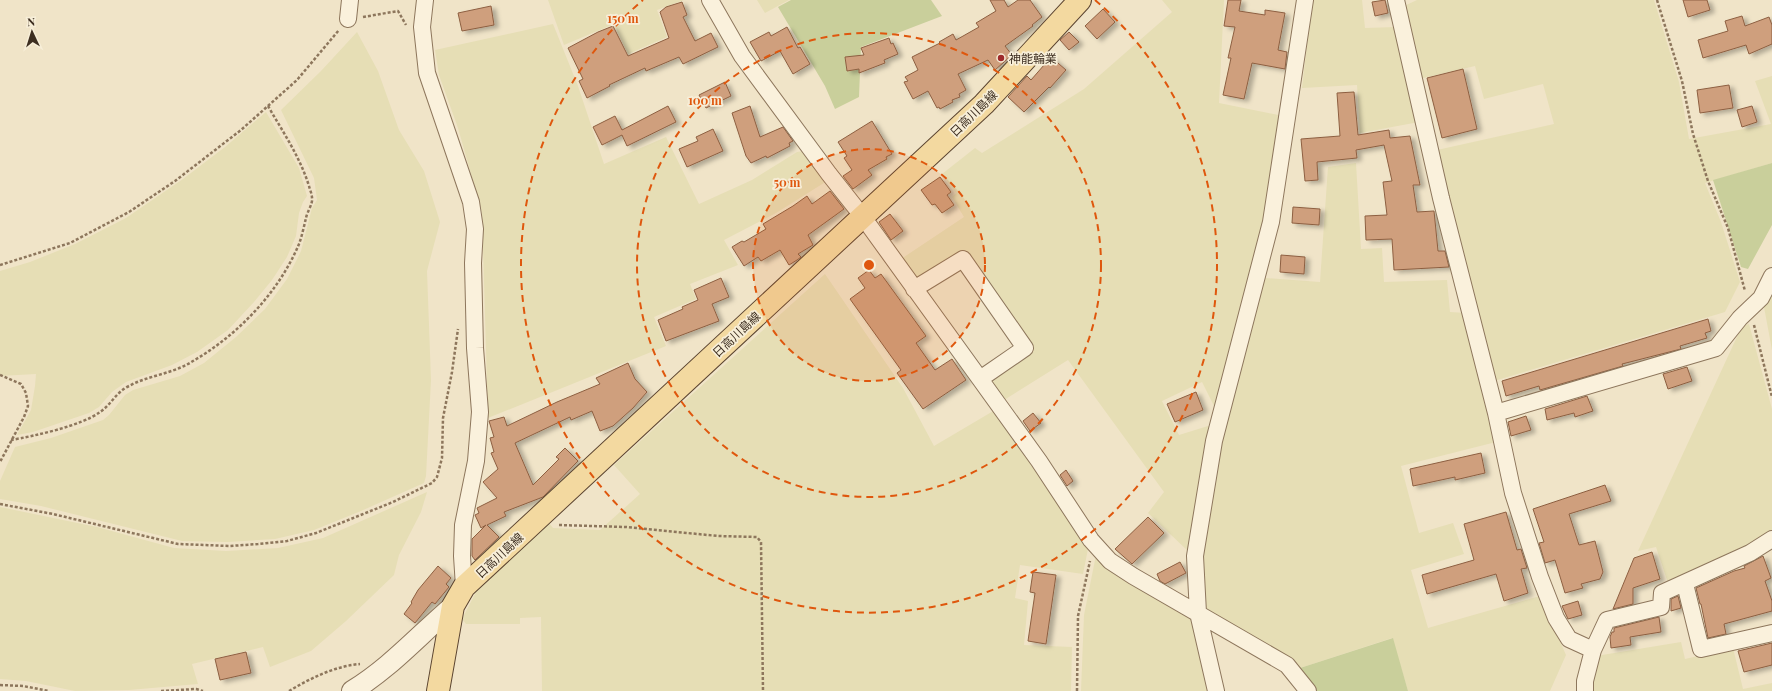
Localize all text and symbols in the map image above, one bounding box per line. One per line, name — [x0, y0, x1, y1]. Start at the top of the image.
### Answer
text: 150 m — [607, 10, 639, 26]
north arrow — [12, 12, 52, 52]
text: N — [27, 14, 36, 29]
place label: 神能輪業 — [1009, 50, 1057, 66]
marker: 神能輪業 — [996, 53, 1006, 63]
street label: 日高川島線 — [946, 86, 1000, 140]
text: 100 m — [688, 92, 722, 108]
text: 50 m — [774, 174, 801, 190]
centre of rings — [862, 258, 876, 272]
street label: 日高川島線 — [709, 308, 763, 360]
street label: 日高川島線 — [472, 529, 526, 581]

